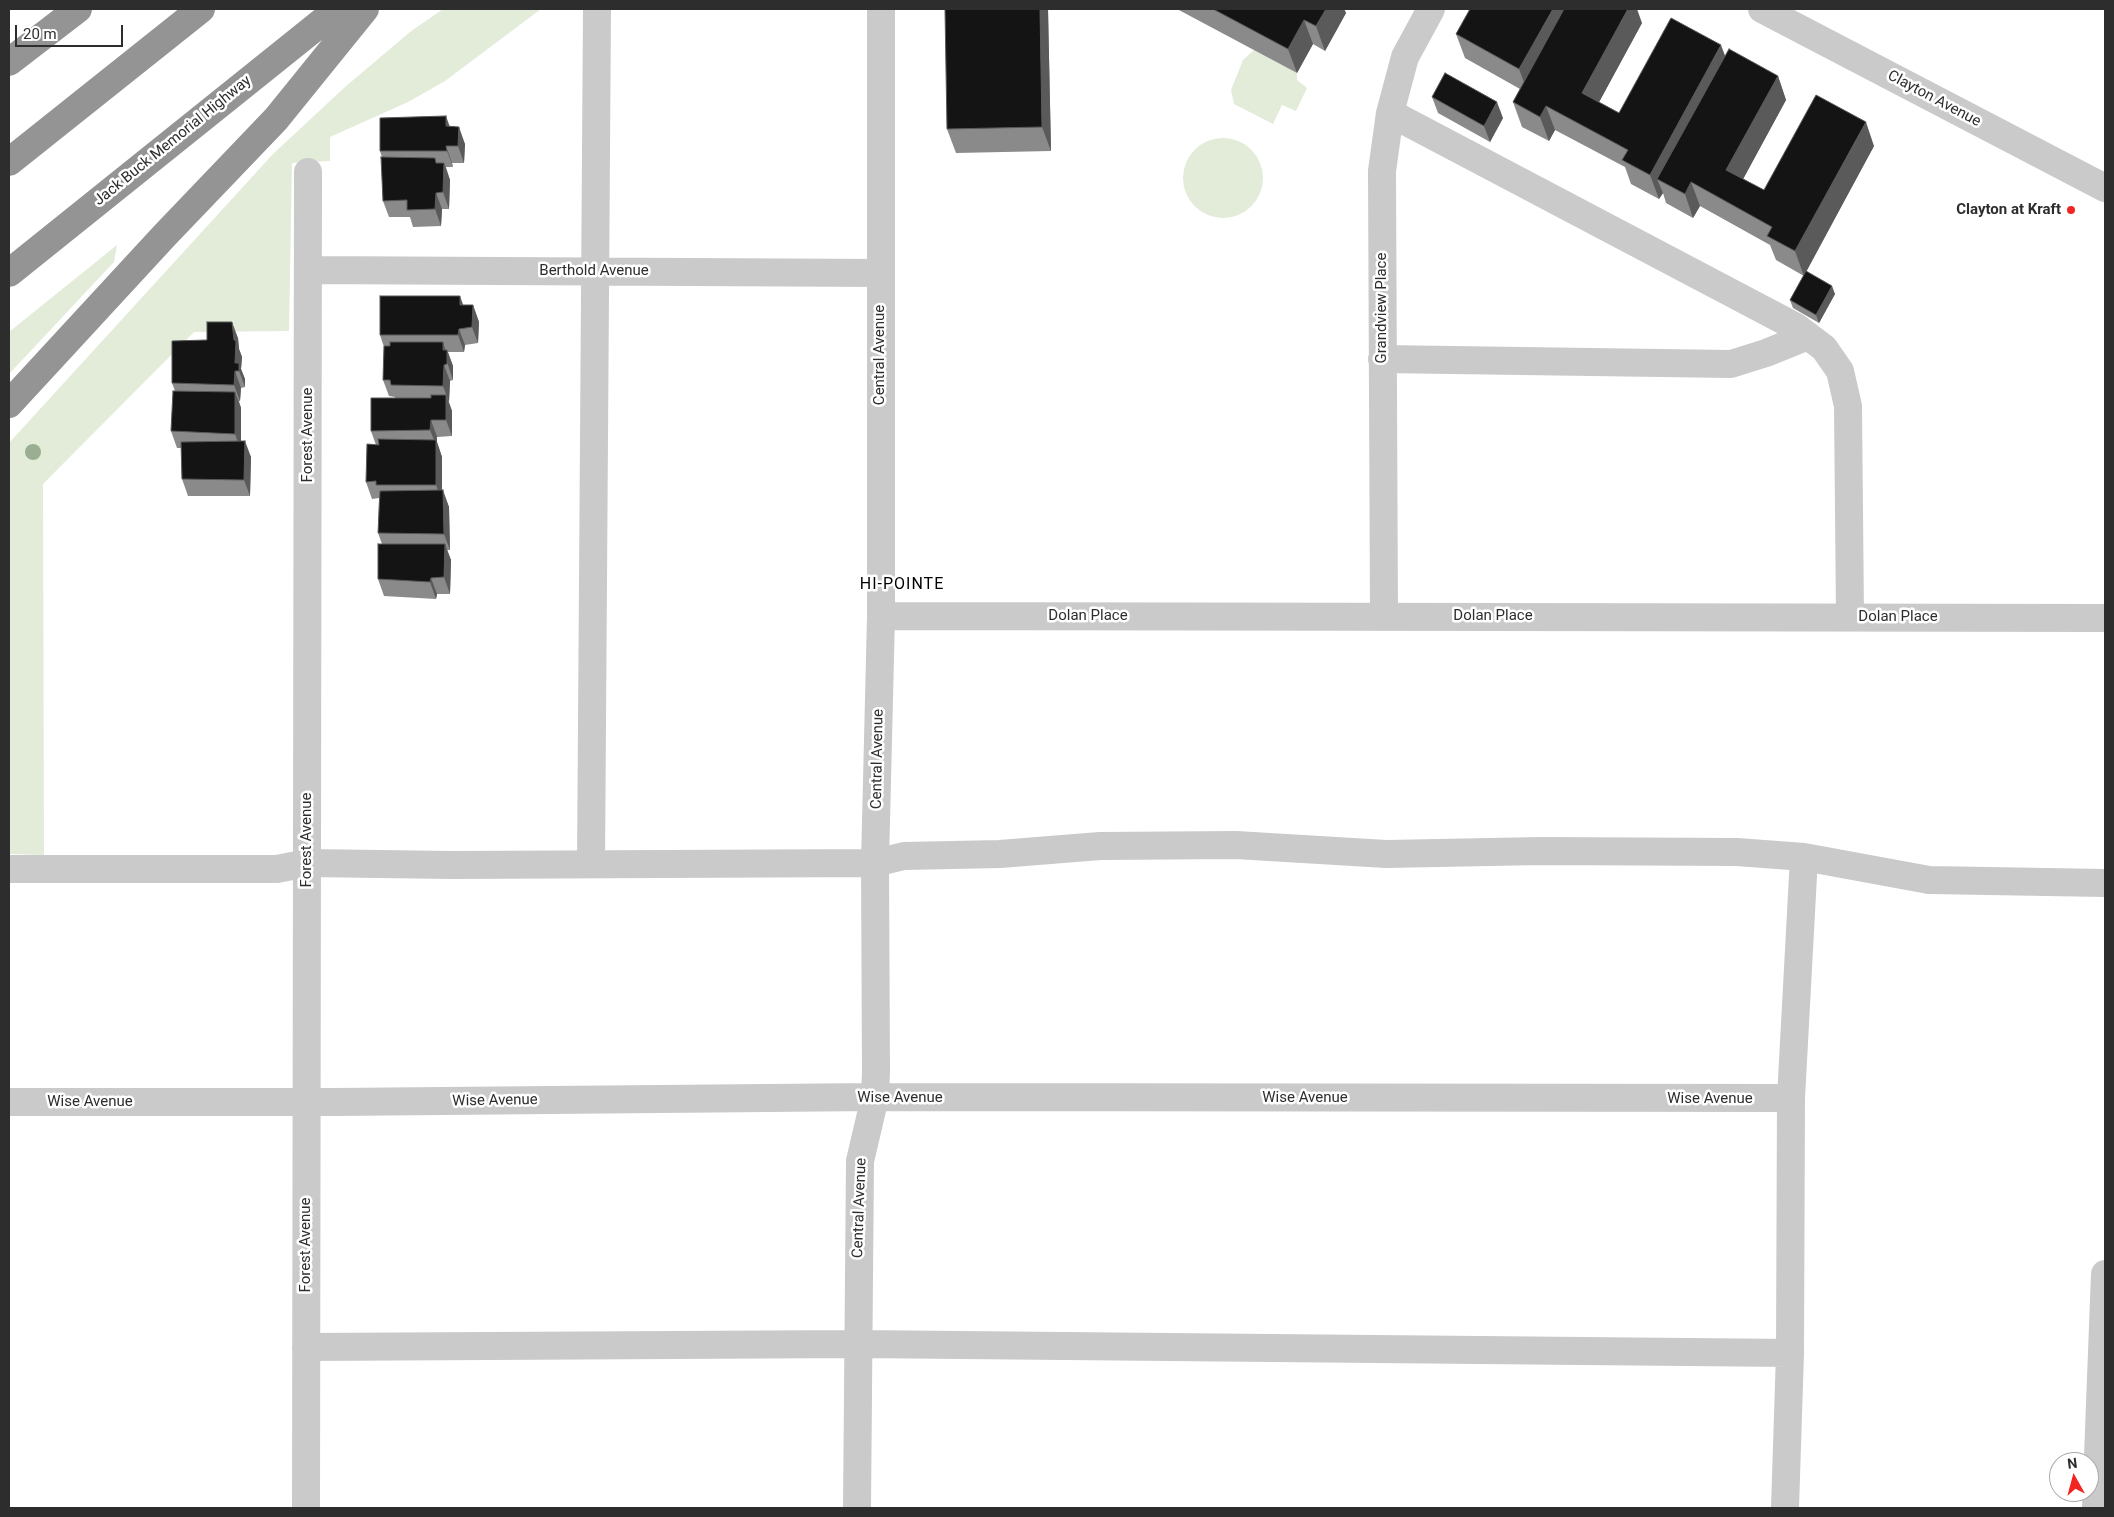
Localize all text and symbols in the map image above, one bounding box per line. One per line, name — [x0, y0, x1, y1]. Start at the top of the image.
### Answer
scale bar — [18, 15, 125, 47]
text: 20 m — [23, 25, 57, 43]
street label: Clayton Avenue — [1884, 67, 1984, 131]
street label: Jack Buck Memorial Highway — [91, 72, 255, 210]
place label: Clayton at Kraft — [1956, 201, 2061, 219]
marker: Clayton at Kraft — [2065, 204, 2077, 216]
street label: Grandview Place — [1373, 253, 1391, 363]
street label: Berthold Avenue — [539, 262, 649, 280]
street label: Central Avenue — [871, 305, 889, 405]
street label: Forest Avenue — [299, 387, 317, 483]
district label: HI-POINTE — [859, 575, 945, 595]
street label: Dolan Place — [1048, 607, 1128, 625]
street label: Dolan Place — [1453, 607, 1533, 625]
street label: Dolan Place — [1858, 608, 1938, 626]
street label: Central Avenue — [868, 709, 888, 809]
street label: Forest Avenue — [298, 792, 316, 888]
street label: Wise Avenue — [857, 1089, 943, 1107]
street label: Wise Avenue — [1262, 1089, 1348, 1107]
street label: Wise Avenue — [1667, 1090, 1753, 1108]
street label: Wise Avenue — [452, 1091, 538, 1111]
street label: Wise Avenue — [47, 1093, 133, 1111]
street label: Central Avenue — [849, 1158, 871, 1258]
street label: Forest Avenue — [297, 1197, 315, 1293]
north arrow — [2049, 1452, 2099, 1502]
text: N — [2066, 1455, 2078, 1472]

